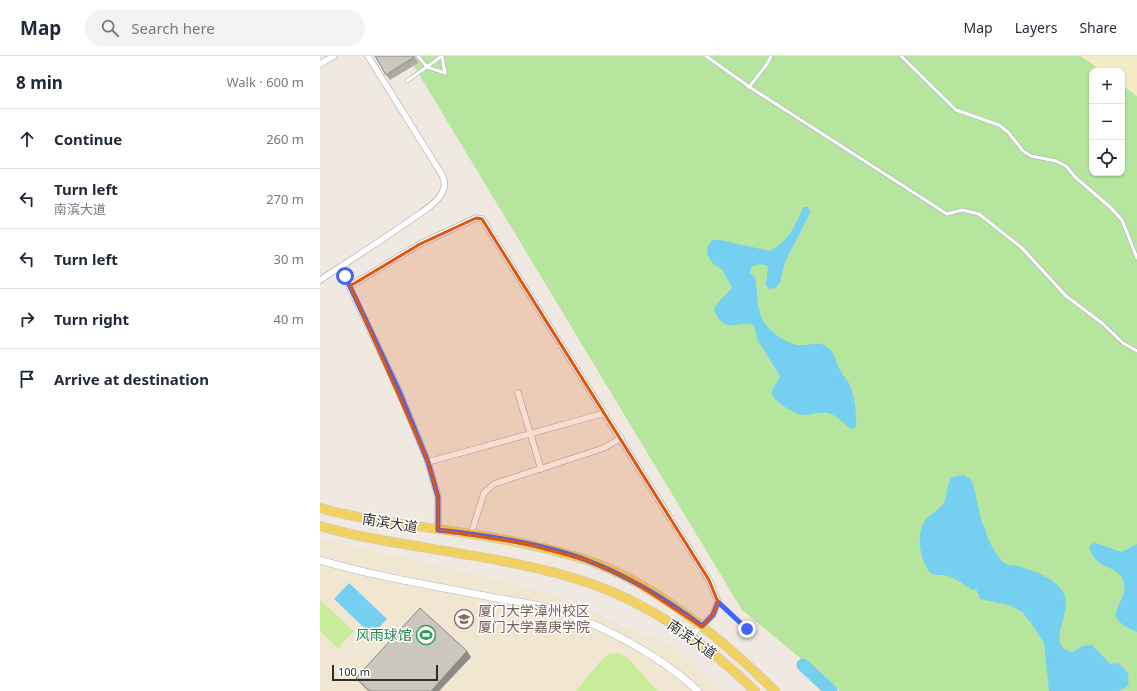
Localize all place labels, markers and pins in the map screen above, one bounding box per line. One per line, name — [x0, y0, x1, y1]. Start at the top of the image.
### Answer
place label: 厦门大学漳州校区 厦门大学嘉庚学院 — [478, 601, 590, 636]
school or university icon: 厦门大学漳州校区 厦门大学嘉庚学院 — [453, 608, 475, 630]
sports icon: 风雨球馆 — [415, 624, 437, 646]
place label: 风雨球馆 — [356, 625, 412, 644]

